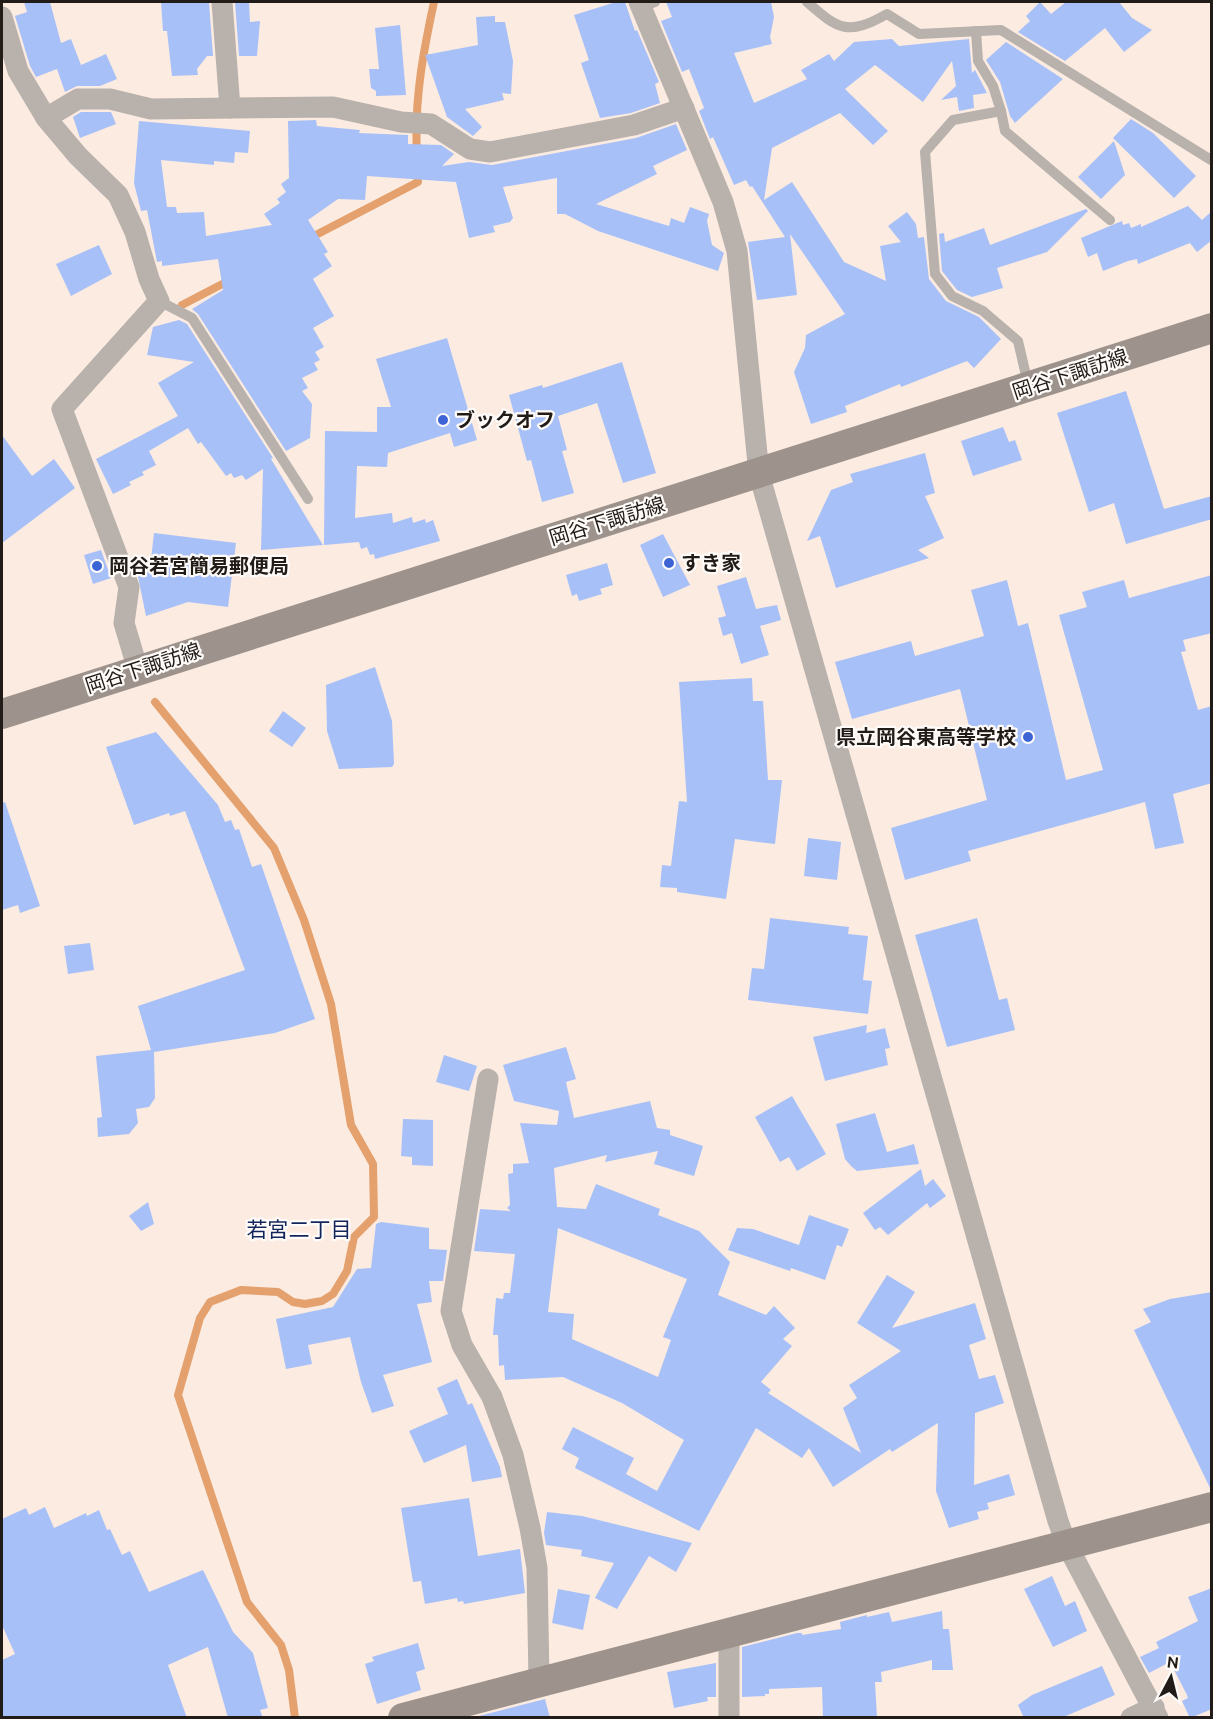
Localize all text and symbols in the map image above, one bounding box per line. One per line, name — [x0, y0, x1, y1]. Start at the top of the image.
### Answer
street label: 岡谷下諏訪線 — [1009, 344, 1130, 403]
place label: ブックオフ — [455, 408, 555, 431]
marker: ブックオフ — [436, 413, 450, 427]
street label: 岡谷下諏訪線 — [546, 492, 668, 549]
place label: すき家 — [681, 551, 741, 574]
place label: 岡谷若宮簡易郵便局 — [109, 554, 289, 577]
marker: すき家 — [662, 556, 676, 570]
marker: 岡谷若宮簡易郵便局 — [90, 559, 104, 573]
street label: 岡谷下諏訪線 — [82, 638, 203, 697]
place label: 県立岡谷東高等学校 — [836, 725, 1016, 748]
marker: 県立岡谷東高等学校 — [1021, 730, 1035, 744]
district label: 若宮二丁目 — [247, 1217, 352, 1241]
north arrow — [1141, 1647, 1201, 1707]
text: N — [1166, 1652, 1180, 1672]

